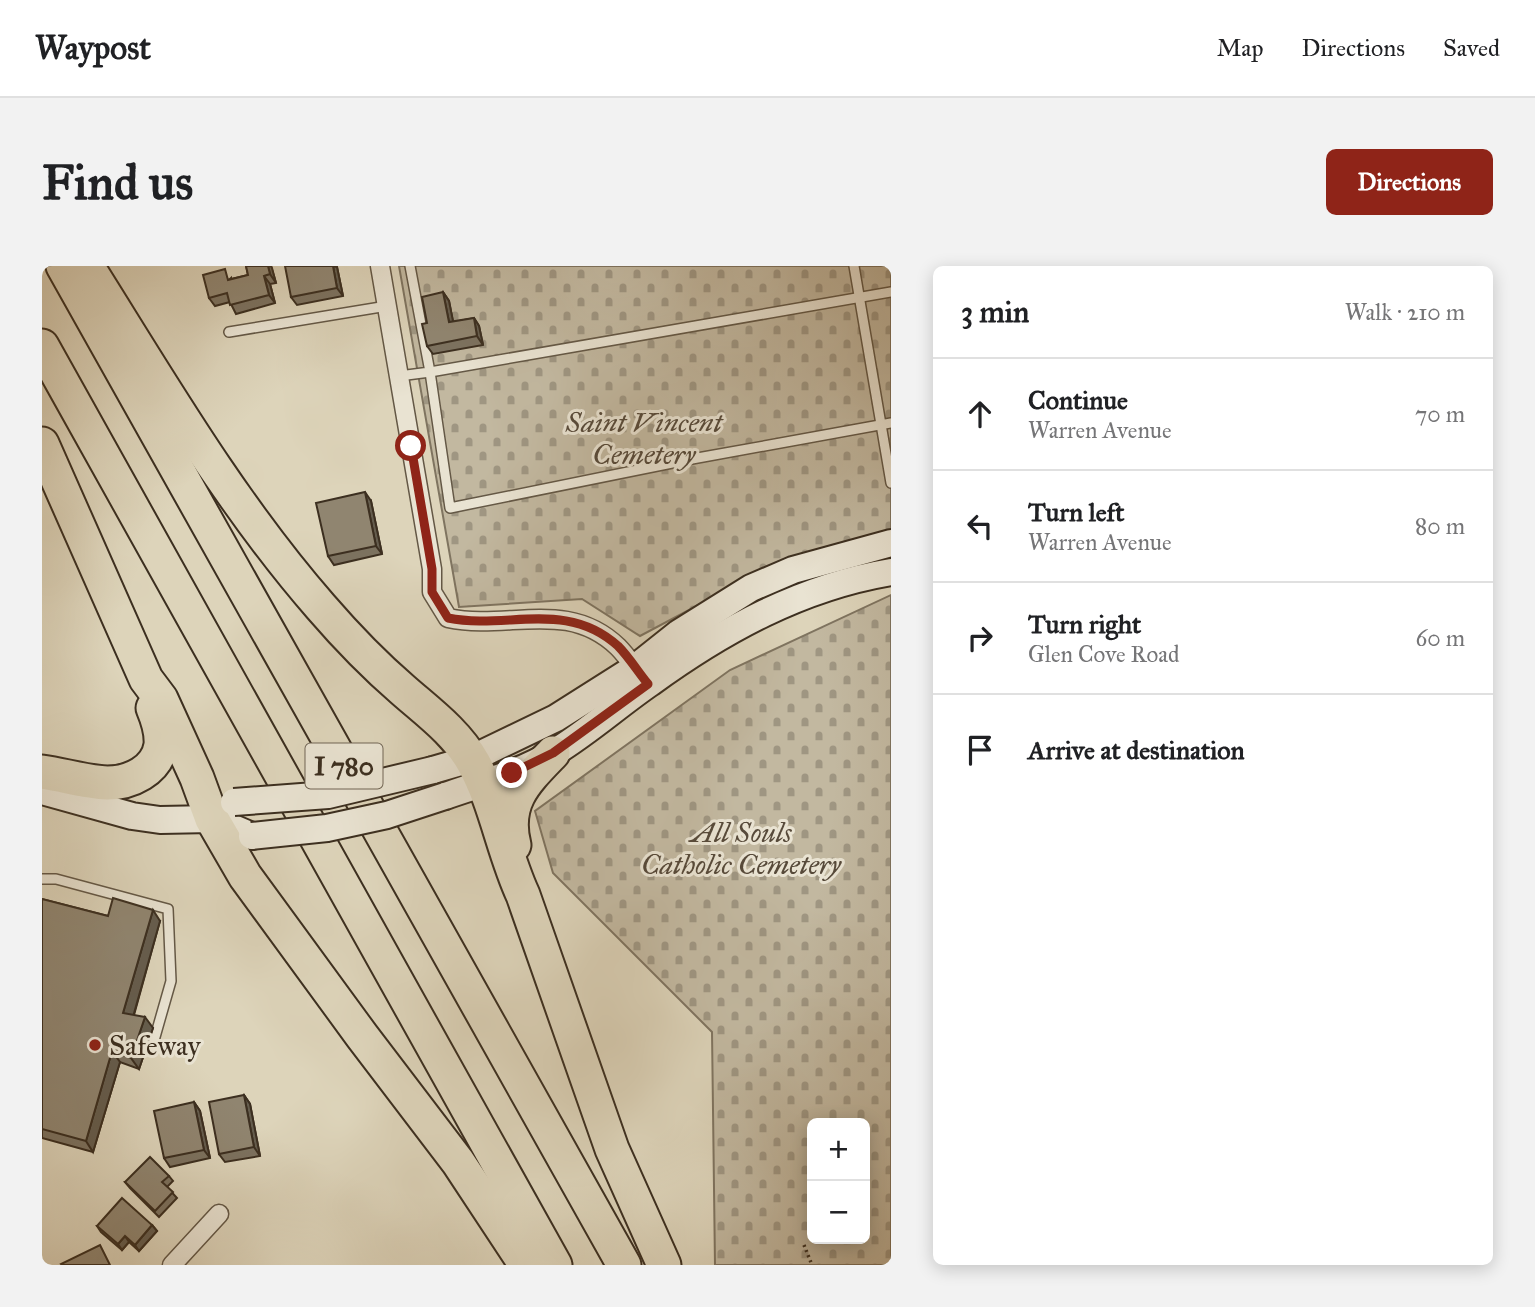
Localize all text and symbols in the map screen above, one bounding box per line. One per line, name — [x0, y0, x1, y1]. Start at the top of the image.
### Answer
text: Waypost — [35, 28, 151, 68]
text: Map — [1217, 33, 1264, 63]
text: Directions — [1302, 33, 1405, 63]
text: Saved — [1443, 33, 1500, 63]
button: Directions — [1326, 149, 1493, 215]
text: Find us — [42, 153, 193, 212]
text: 3 min — [961, 294, 1029, 330]
text: Walk · 210 m — [1345, 298, 1465, 326]
text: Continue — [1028, 384, 1128, 416]
icon: ahead — [961, 395, 999, 433]
text: 70 m — [1415, 400, 1465, 428]
park label: Saint Vincent Cemetery — [565, 405, 724, 472]
text: Warren Avenue — [1028, 416, 1172, 444]
route start — [395, 430, 426, 461]
text: Turn left — [1028, 496, 1124, 528]
icon: left — [961, 507, 999, 545]
text: 80 m — [1415, 512, 1465, 540]
text: Warren Avenue — [1028, 528, 1172, 556]
text: Turn right — [1028, 608, 1141, 640]
icon: right — [961, 619, 999, 657]
text: 60 m — [1416, 624, 1465, 652]
text: Glen Cove Road — [1028, 640, 1180, 668]
icon: arrive — [961, 731, 999, 769]
text: Arrive at destination — [1028, 734, 1245, 766]
road number: I 780 — [306, 744, 382, 788]
route end — [496, 757, 527, 788]
park label: All Souls Catholic Cemetery — [641, 815, 842, 882]
place label: Safeway — [109, 1028, 202, 1063]
marker: Safeway — [87, 1037, 103, 1053]
map controls — [807, 1118, 870, 1244]
button: + — [807, 1118, 870, 1181]
button: − — [807, 1181, 870, 1244]

